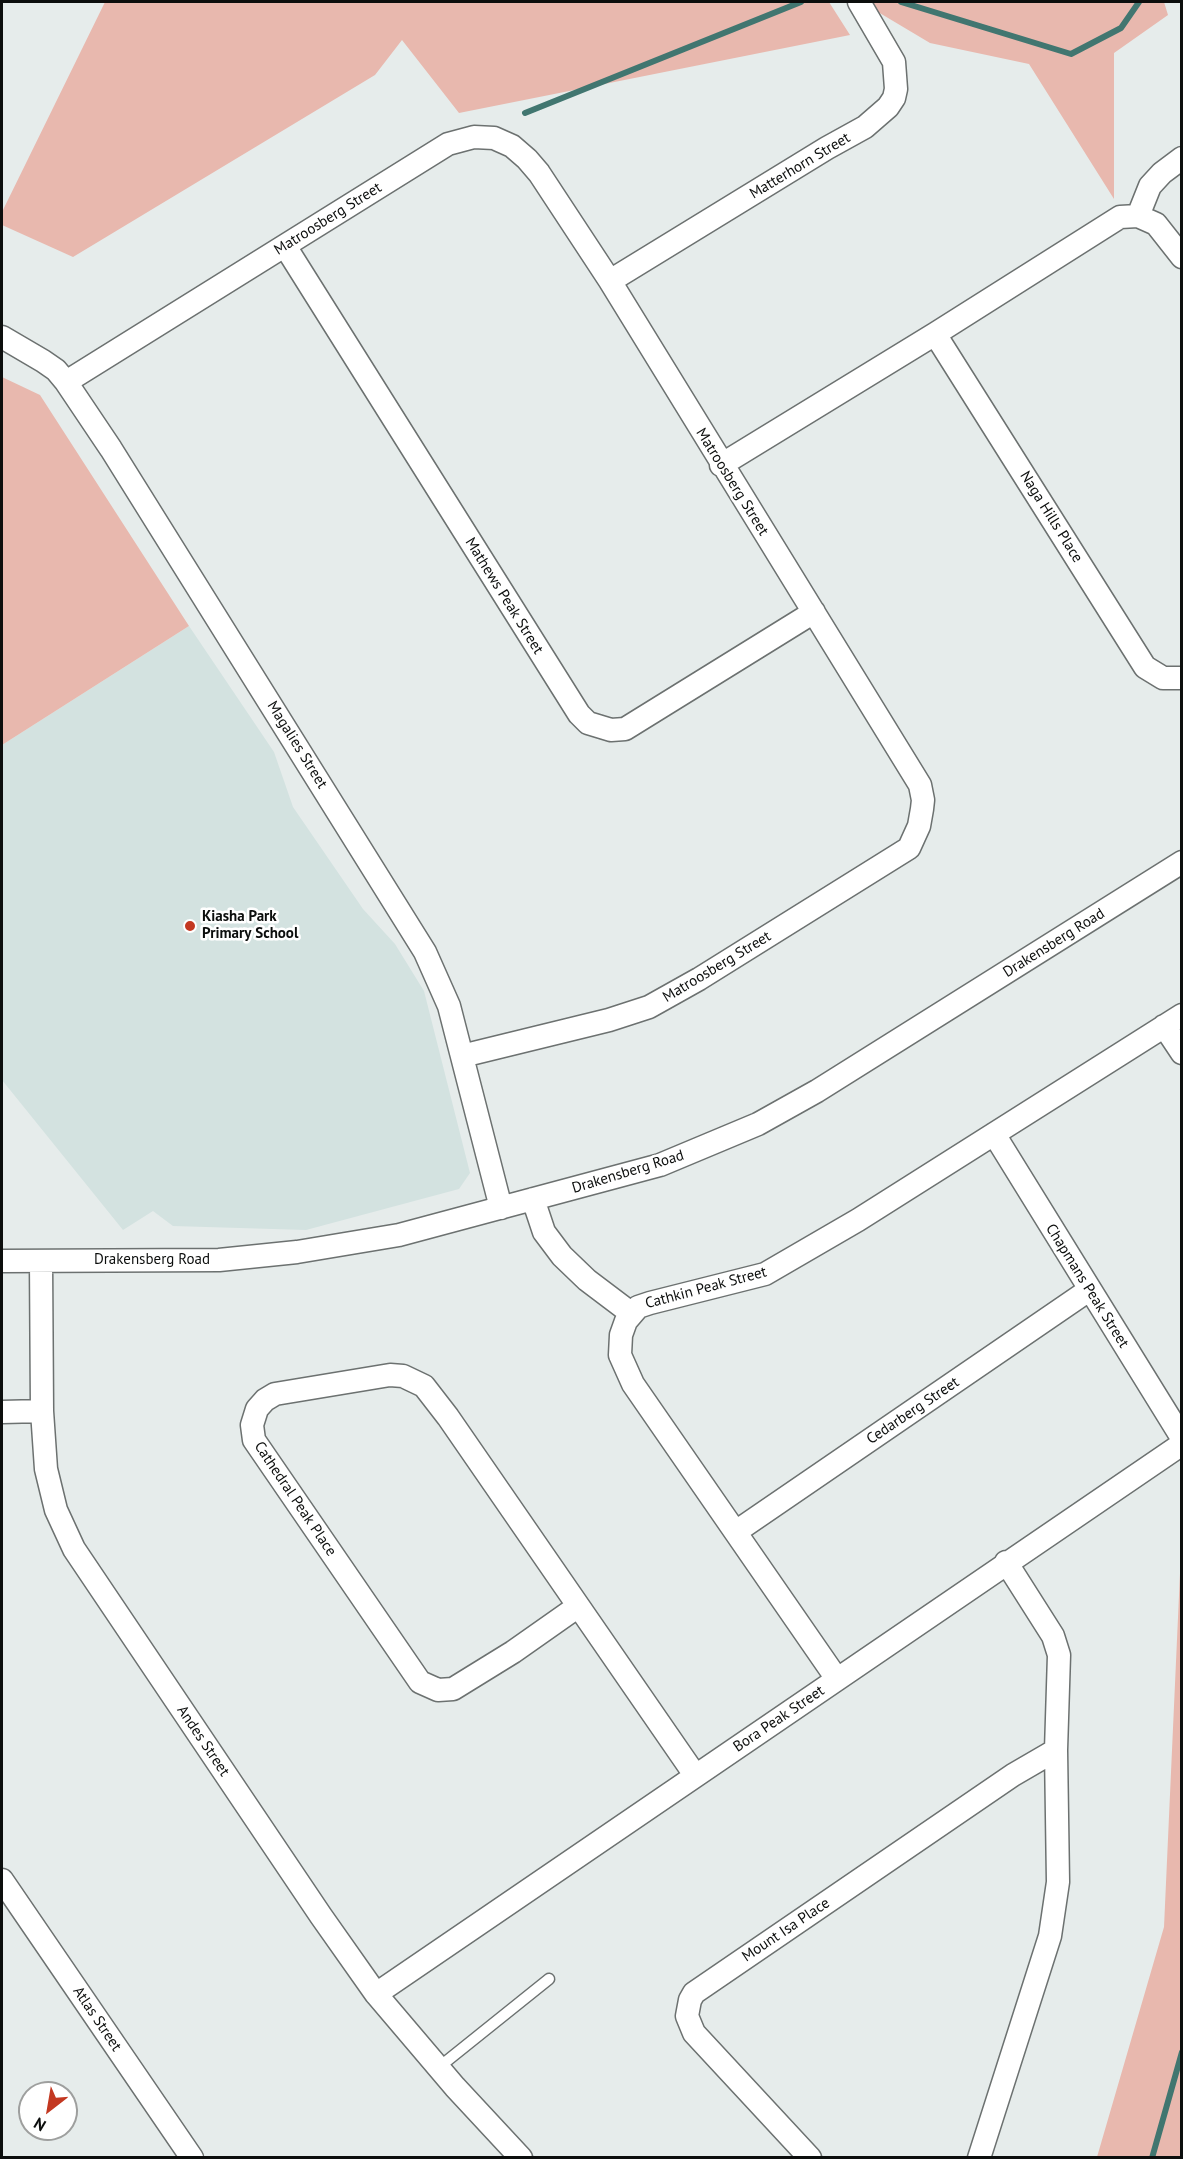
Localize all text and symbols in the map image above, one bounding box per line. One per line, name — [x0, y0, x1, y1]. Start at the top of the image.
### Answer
street label: Matterhorn Street — [747, 129, 853, 203]
street label: Matroosberg Street — [271, 179, 385, 259]
street label: Matroosberg Street — [692, 425, 772, 539]
street label: Naga Hills Place — [1016, 468, 1086, 566]
street label: Mathews Peak Street — [461, 534, 547, 658]
street label: Magalies Street — [263, 698, 331, 792]
street label: Drakensberg Road — [1000, 905, 1108, 981]
place label: Kiasha Park Primary School — [202, 908, 298, 943]
marker: Kiasha Park Primary School — [183, 919, 197, 933]
street label: Matroosberg Street — [660, 928, 774, 1006]
street label: Drakensberg Road — [570, 1146, 686, 1198]
street label: Chapmans Peak Street — [1042, 1221, 1132, 1351]
street label: Drakensberg Road — [94, 1251, 210, 1269]
street label: Cathkin Peak Street — [643, 1263, 769, 1313]
street label: Cedarberg Street — [863, 1373, 963, 1449]
street label: Cathedral Peak Place — [250, 1438, 340, 1560]
street label: Bora Peak Street — [730, 1682, 828, 1756]
street label: Andes Street — [173, 1702, 233, 1780]
street label: Mount Isa Place — [739, 1894, 833, 1966]
street label: Atlas Street — [69, 1983, 125, 2055]
north arrow — [18, 2081, 78, 2141]
text: N — [30, 2113, 49, 2136]

